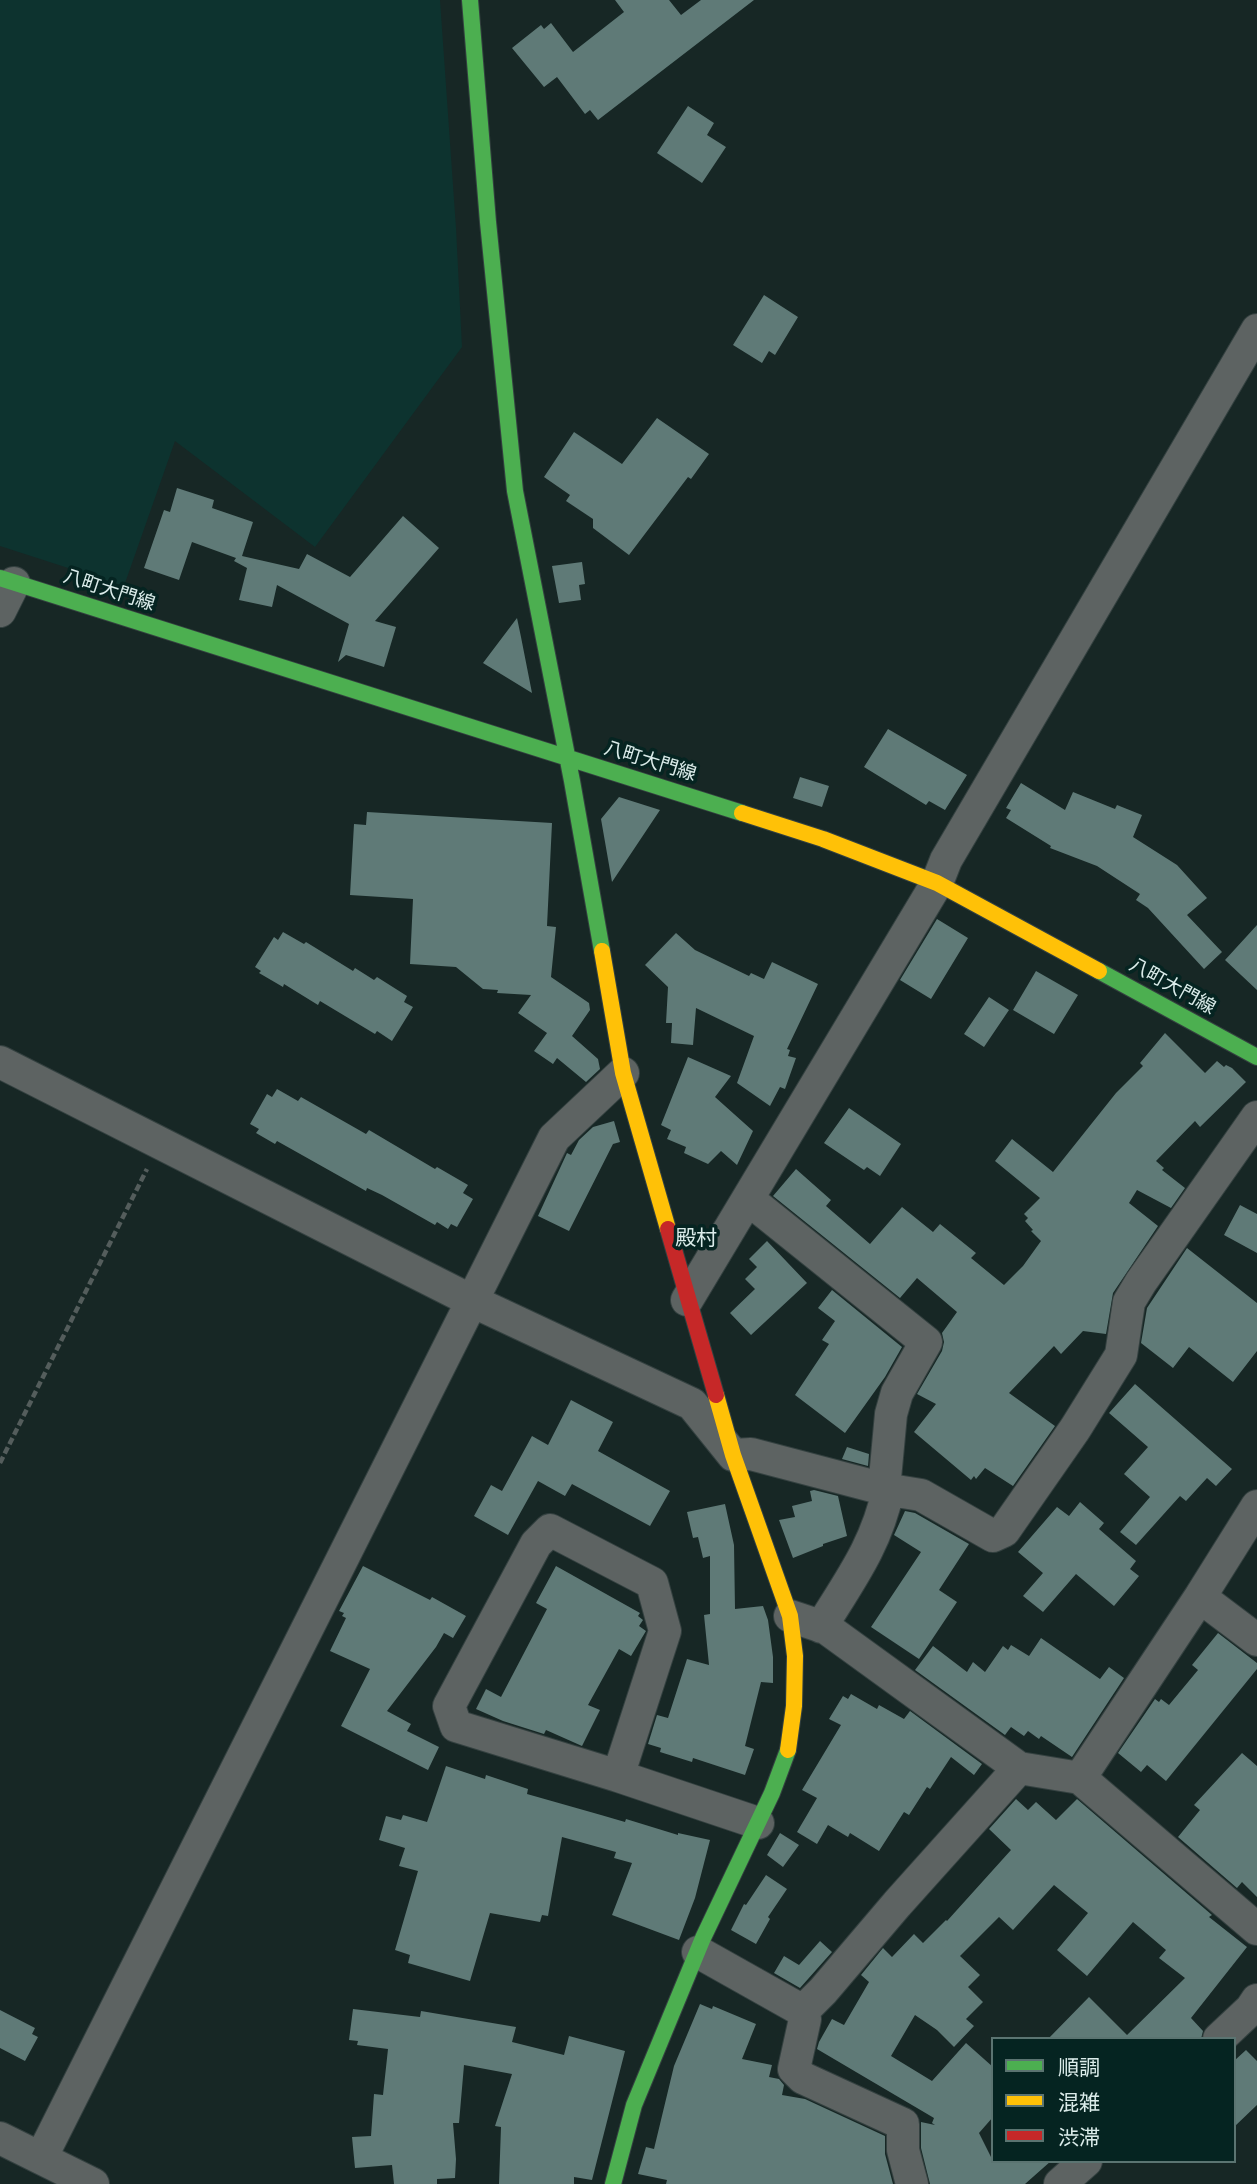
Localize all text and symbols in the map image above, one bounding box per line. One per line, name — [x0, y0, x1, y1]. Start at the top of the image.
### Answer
street label: 八町大門線 — [60, 565, 158, 617]
street label: 八町大門線 — [601, 737, 699, 787]
street label: 八町大門線 — [1125, 954, 1219, 1020]
district label: 殿村 — [675, 1226, 717, 1252]
legend — [991, 2037, 1236, 2163]
text: 順調 — [1058, 2056, 1100, 2081]
text: 混雑 — [1058, 2091, 1100, 2116]
text: 渋滞 — [1058, 2126, 1100, 2151]

